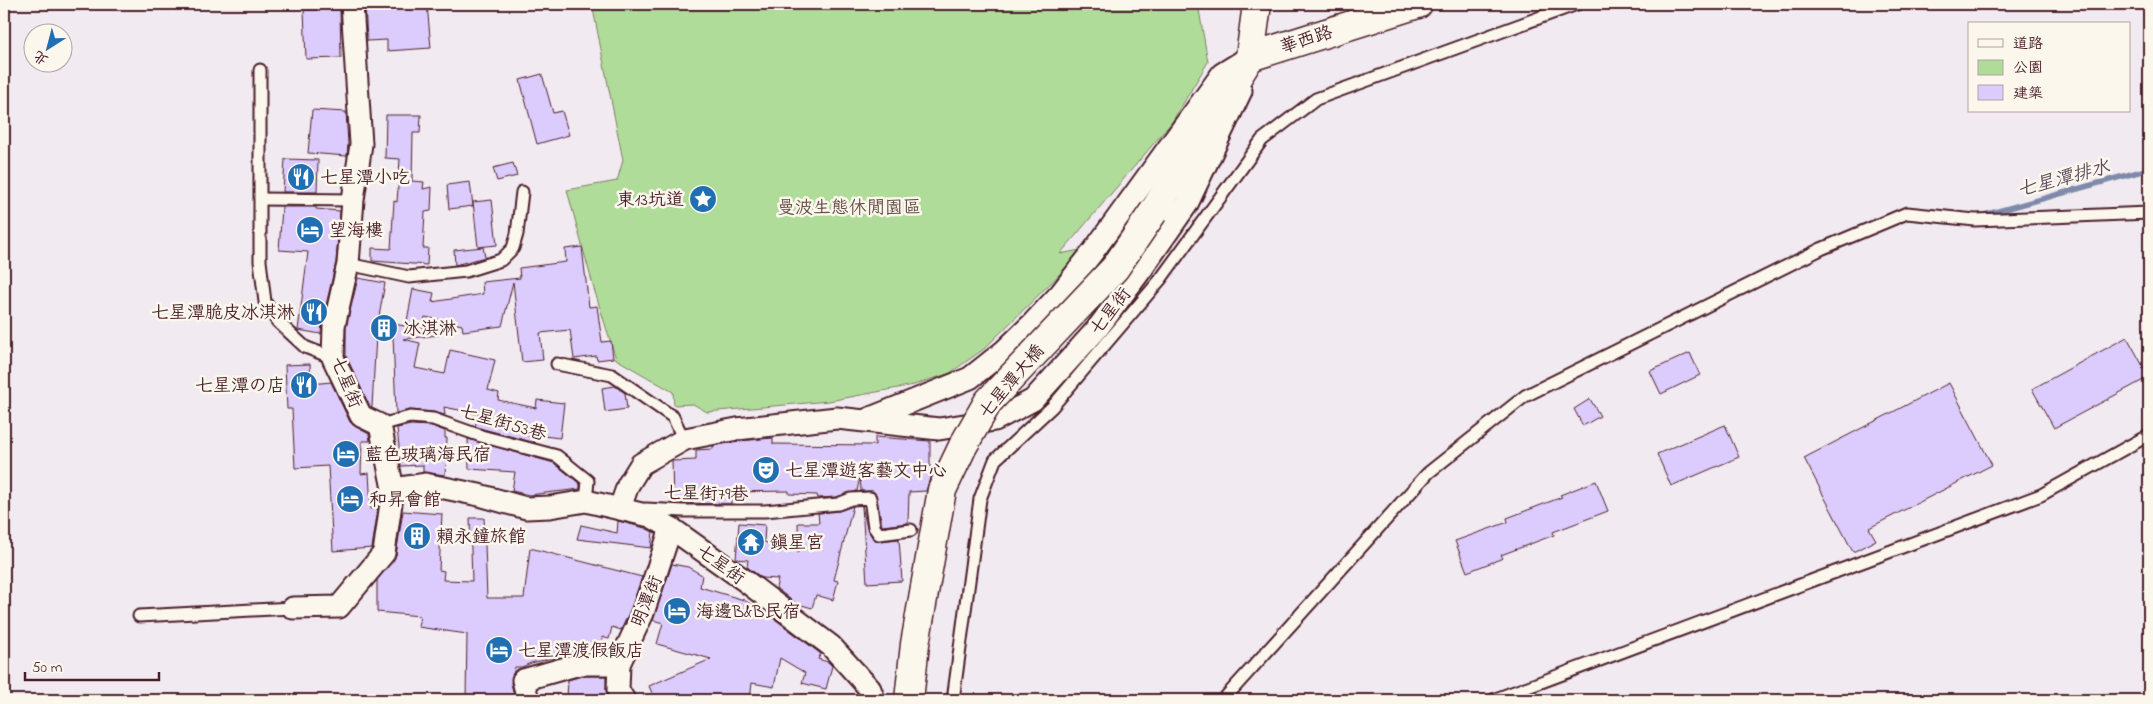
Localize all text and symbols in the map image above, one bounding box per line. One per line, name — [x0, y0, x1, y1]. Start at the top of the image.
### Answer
street label: 華西路 — [1277, 20, 1336, 62]
north arrow — [22, 22, 72, 72]
legend — [1968, 22, 2130, 112]
text: 道路 — [2013, 33, 2043, 55]
text: 北 — [29, 45, 53, 70]
text: 公園 — [2013, 57, 2043, 79]
text: 建築 — [2013, 83, 2043, 105]
water label: 七星潭排水 — [2014, 154, 2114, 205]
restaurant icon: 七星潭小吃 — [286, 162, 316, 192]
place label: 七星潭小吃 — [320, 166, 410, 192]
place icon: 東13坑道 — [688, 184, 718, 214]
place label: 東13坑道 — [617, 188, 684, 214]
park label: 曼波生態休閒園區 — [777, 196, 921, 222]
hotel icon: 望海樓 — [295, 215, 325, 245]
place label: 望海樓 — [329, 219, 383, 245]
street label: 七星街 — [1085, 283, 1138, 342]
restaurant icon: 七星潭脆皮冰淇淋 — [299, 297, 329, 327]
place label: 七星潭脆皮冰淇淋 — [151, 301, 295, 327]
building icon: 冰淇淋 — [369, 313, 399, 343]
place label: 冰淇淋 — [403, 317, 457, 343]
street label: 七星潭大橋 — [974, 339, 1051, 425]
street label: 七星街 — [323, 353, 367, 413]
restaurant icon: 七星潭の店 — [289, 370, 319, 400]
place label: 七星潭の店 — [195, 374, 285, 400]
street label: 七星街53巷 — [456, 399, 549, 449]
hotel icon: 藍色玻璃海民宿 — [331, 439, 361, 469]
place label: 藍色玻璃海民宿 — [365, 443, 491, 469]
theatre icon: 七星潭遊客藝文中心 — [751, 455, 781, 485]
place label: 七星潭遊客藝文中心 — [785, 459, 947, 485]
street label: 七星街79巷 — [663, 481, 749, 509]
hotel icon: 和昇會館 — [335, 484, 365, 514]
place label: 和昇會館 — [369, 488, 441, 514]
building icon: 賴永鐘旅館 — [402, 521, 432, 551]
place label: 賴永鐘旅館 — [436, 525, 526, 551]
temple icon: 鎮星宮 — [736, 527, 766, 557]
place label: 鎮星宮 — [770, 531, 824, 557]
street label: 七星街 — [690, 539, 749, 592]
street label: 明潭街 — [626, 572, 670, 632]
hotel icon: 海邊B&B民宿 — [662, 596, 692, 626]
place label: 海邊B&B民宿 — [696, 600, 800, 626]
hotel icon: 七星潭渡假飯店 — [484, 635, 514, 665]
place label: 七星潭渡假飯店 — [518, 639, 644, 665]
scale bar — [25, 649, 159, 681]
text: 50 m — [32, 657, 63, 679]

